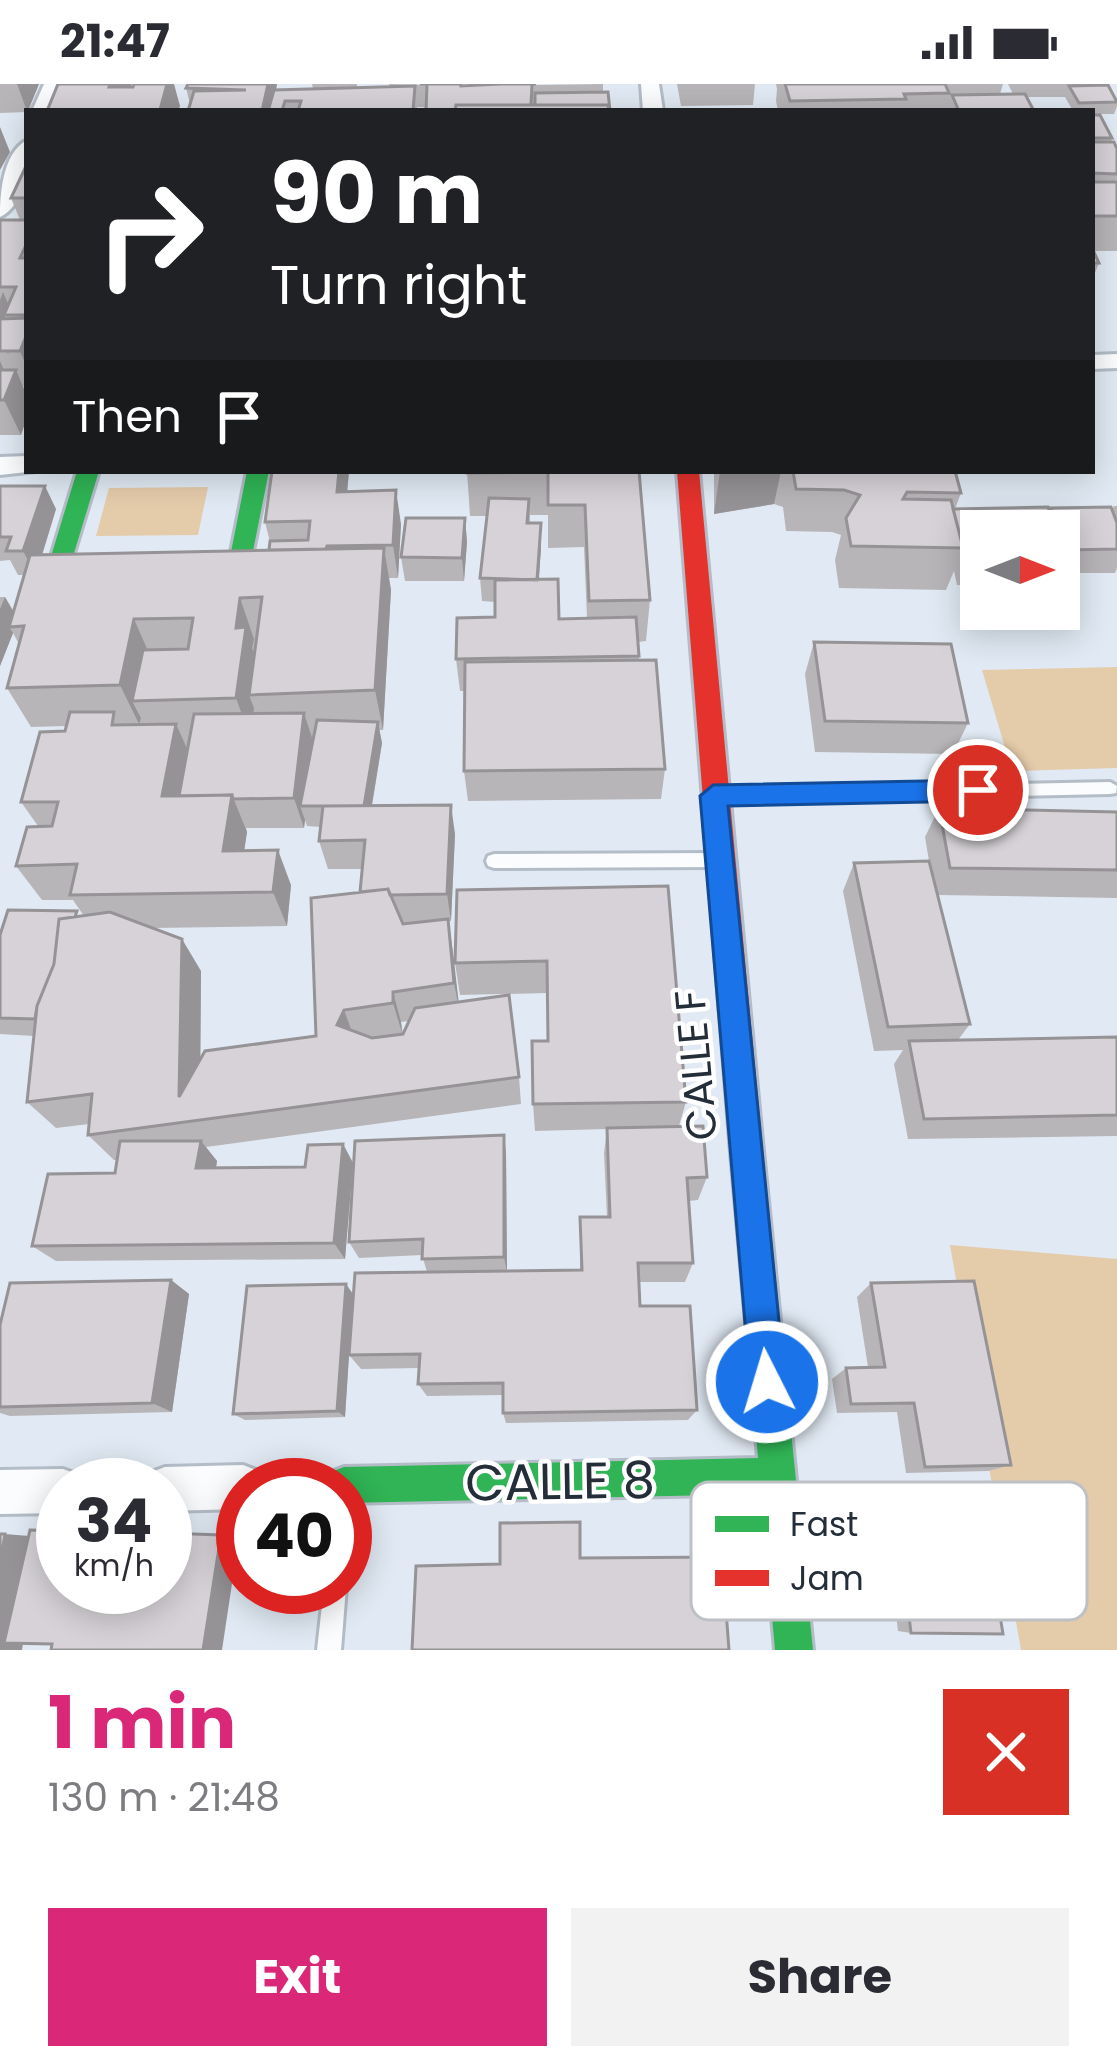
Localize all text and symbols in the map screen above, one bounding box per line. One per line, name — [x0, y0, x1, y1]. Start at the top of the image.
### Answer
text: 21:47 — [60, 10, 170, 73]
text: 90 m — [270, 135, 483, 252]
icon: right — [72, 156, 228, 312]
text: Turn right — [270, 247, 527, 323]
icon: arrive — [206, 384, 272, 450]
text: Then — [72, 385, 182, 448]
north arrow — [960, 510, 1080, 630]
map controls — [960, 510, 1080, 630]
pin — [927, 739, 1029, 841]
icon: arrive — [945, 757, 1011, 823]
street label: CALLE F — [660, 987, 732, 1143]
position arrow — [704, 1319, 830, 1445]
street label: CALLE 8 — [464, 1443, 656, 1519]
speed limit sign: 40 — [216, 1458, 372, 1614]
text: 34 — [76, 1479, 152, 1563]
legend — [691, 1482, 1087, 1620]
text: Fast — [790, 1501, 858, 1548]
text: km/h — [74, 1544, 154, 1587]
text: Jam — [790, 1555, 864, 1602]
text: 1 min — [48, 1672, 236, 1773]
button: close — [943, 1689, 1069, 1815]
text: 130 m · 21:48 — [48, 1770, 280, 1825]
button: Exit — [48, 1908, 547, 2046]
button: Share — [571, 1908, 1069, 2046]

